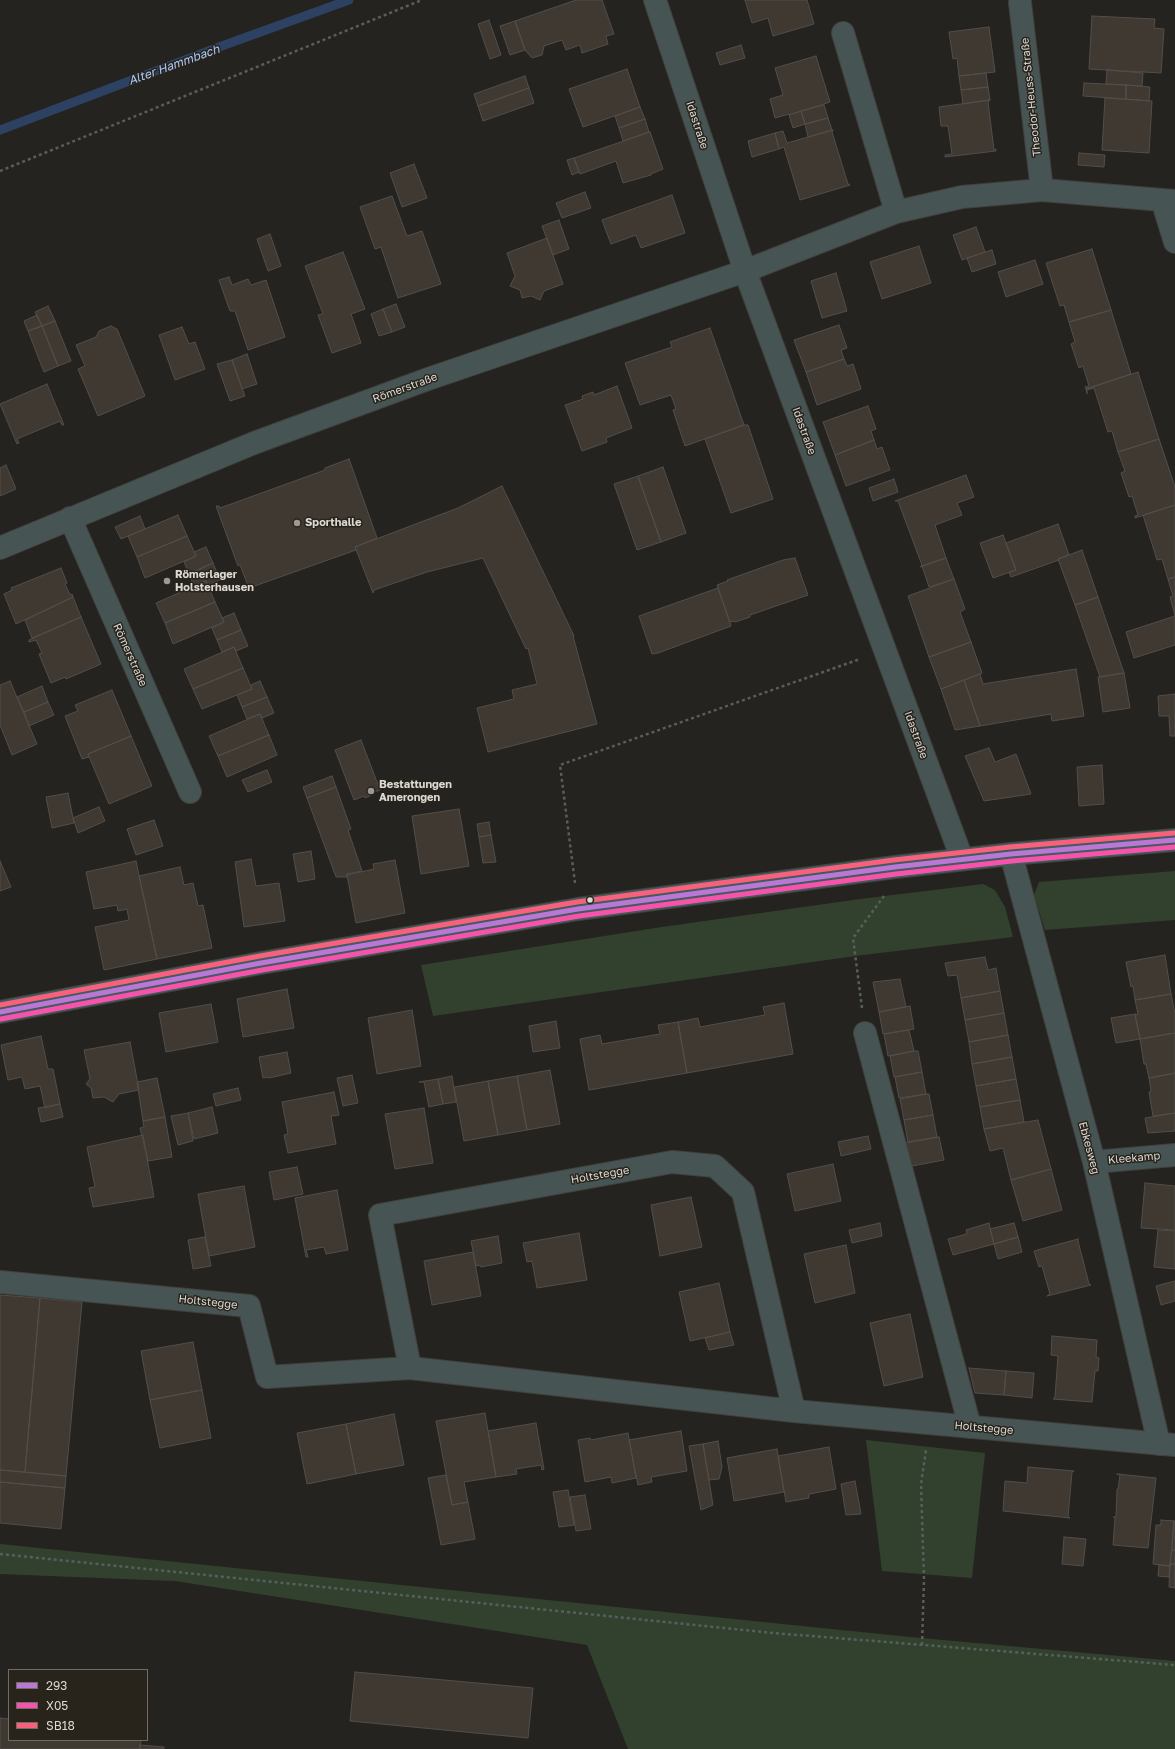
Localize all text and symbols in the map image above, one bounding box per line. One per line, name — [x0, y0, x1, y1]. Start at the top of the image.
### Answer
street label: Theodor-Heuss-Straße — [1018, 37, 1044, 157]
water label: Alter Hammbach — [126, 42, 222, 88]
street label: Idastraße — [683, 99, 711, 151]
street label: Römerstraße — [371, 370, 439, 406]
street label: Idastraße — [789, 405, 819, 457]
place label: Sporthalle — [305, 516, 361, 530]
marker: Sporthalle — [292, 518, 302, 528]
place label: Römerlager Holsterhausen — [175, 568, 254, 594]
marker: Römerlager Holsterhausen — [162, 576, 172, 586]
street label: Römerstraße — [110, 621, 150, 689]
street label: Idastraße — [901, 709, 931, 761]
place label: Bestattungen Amerongen — [379, 778, 452, 804]
marker: Bestattungen Amerongen — [366, 786, 376, 796]
unlabelled marker — [585, 895, 595, 905]
street label: Ebkesweg — [1076, 1120, 1102, 1176]
street label: Kleekamp — [1107, 1149, 1161, 1167]
street label: Holtstegge — [570, 1163, 630, 1187]
street label: Holtstegge — [178, 1292, 238, 1312]
street label: Holtstegge — [954, 1419, 1014, 1437]
legend — [8, 1669, 148, 1741]
text: 293 — [46, 1678, 67, 1693]
text: X05 — [46, 1698, 68, 1713]
text: SB18 — [46, 1718, 75, 1733]

